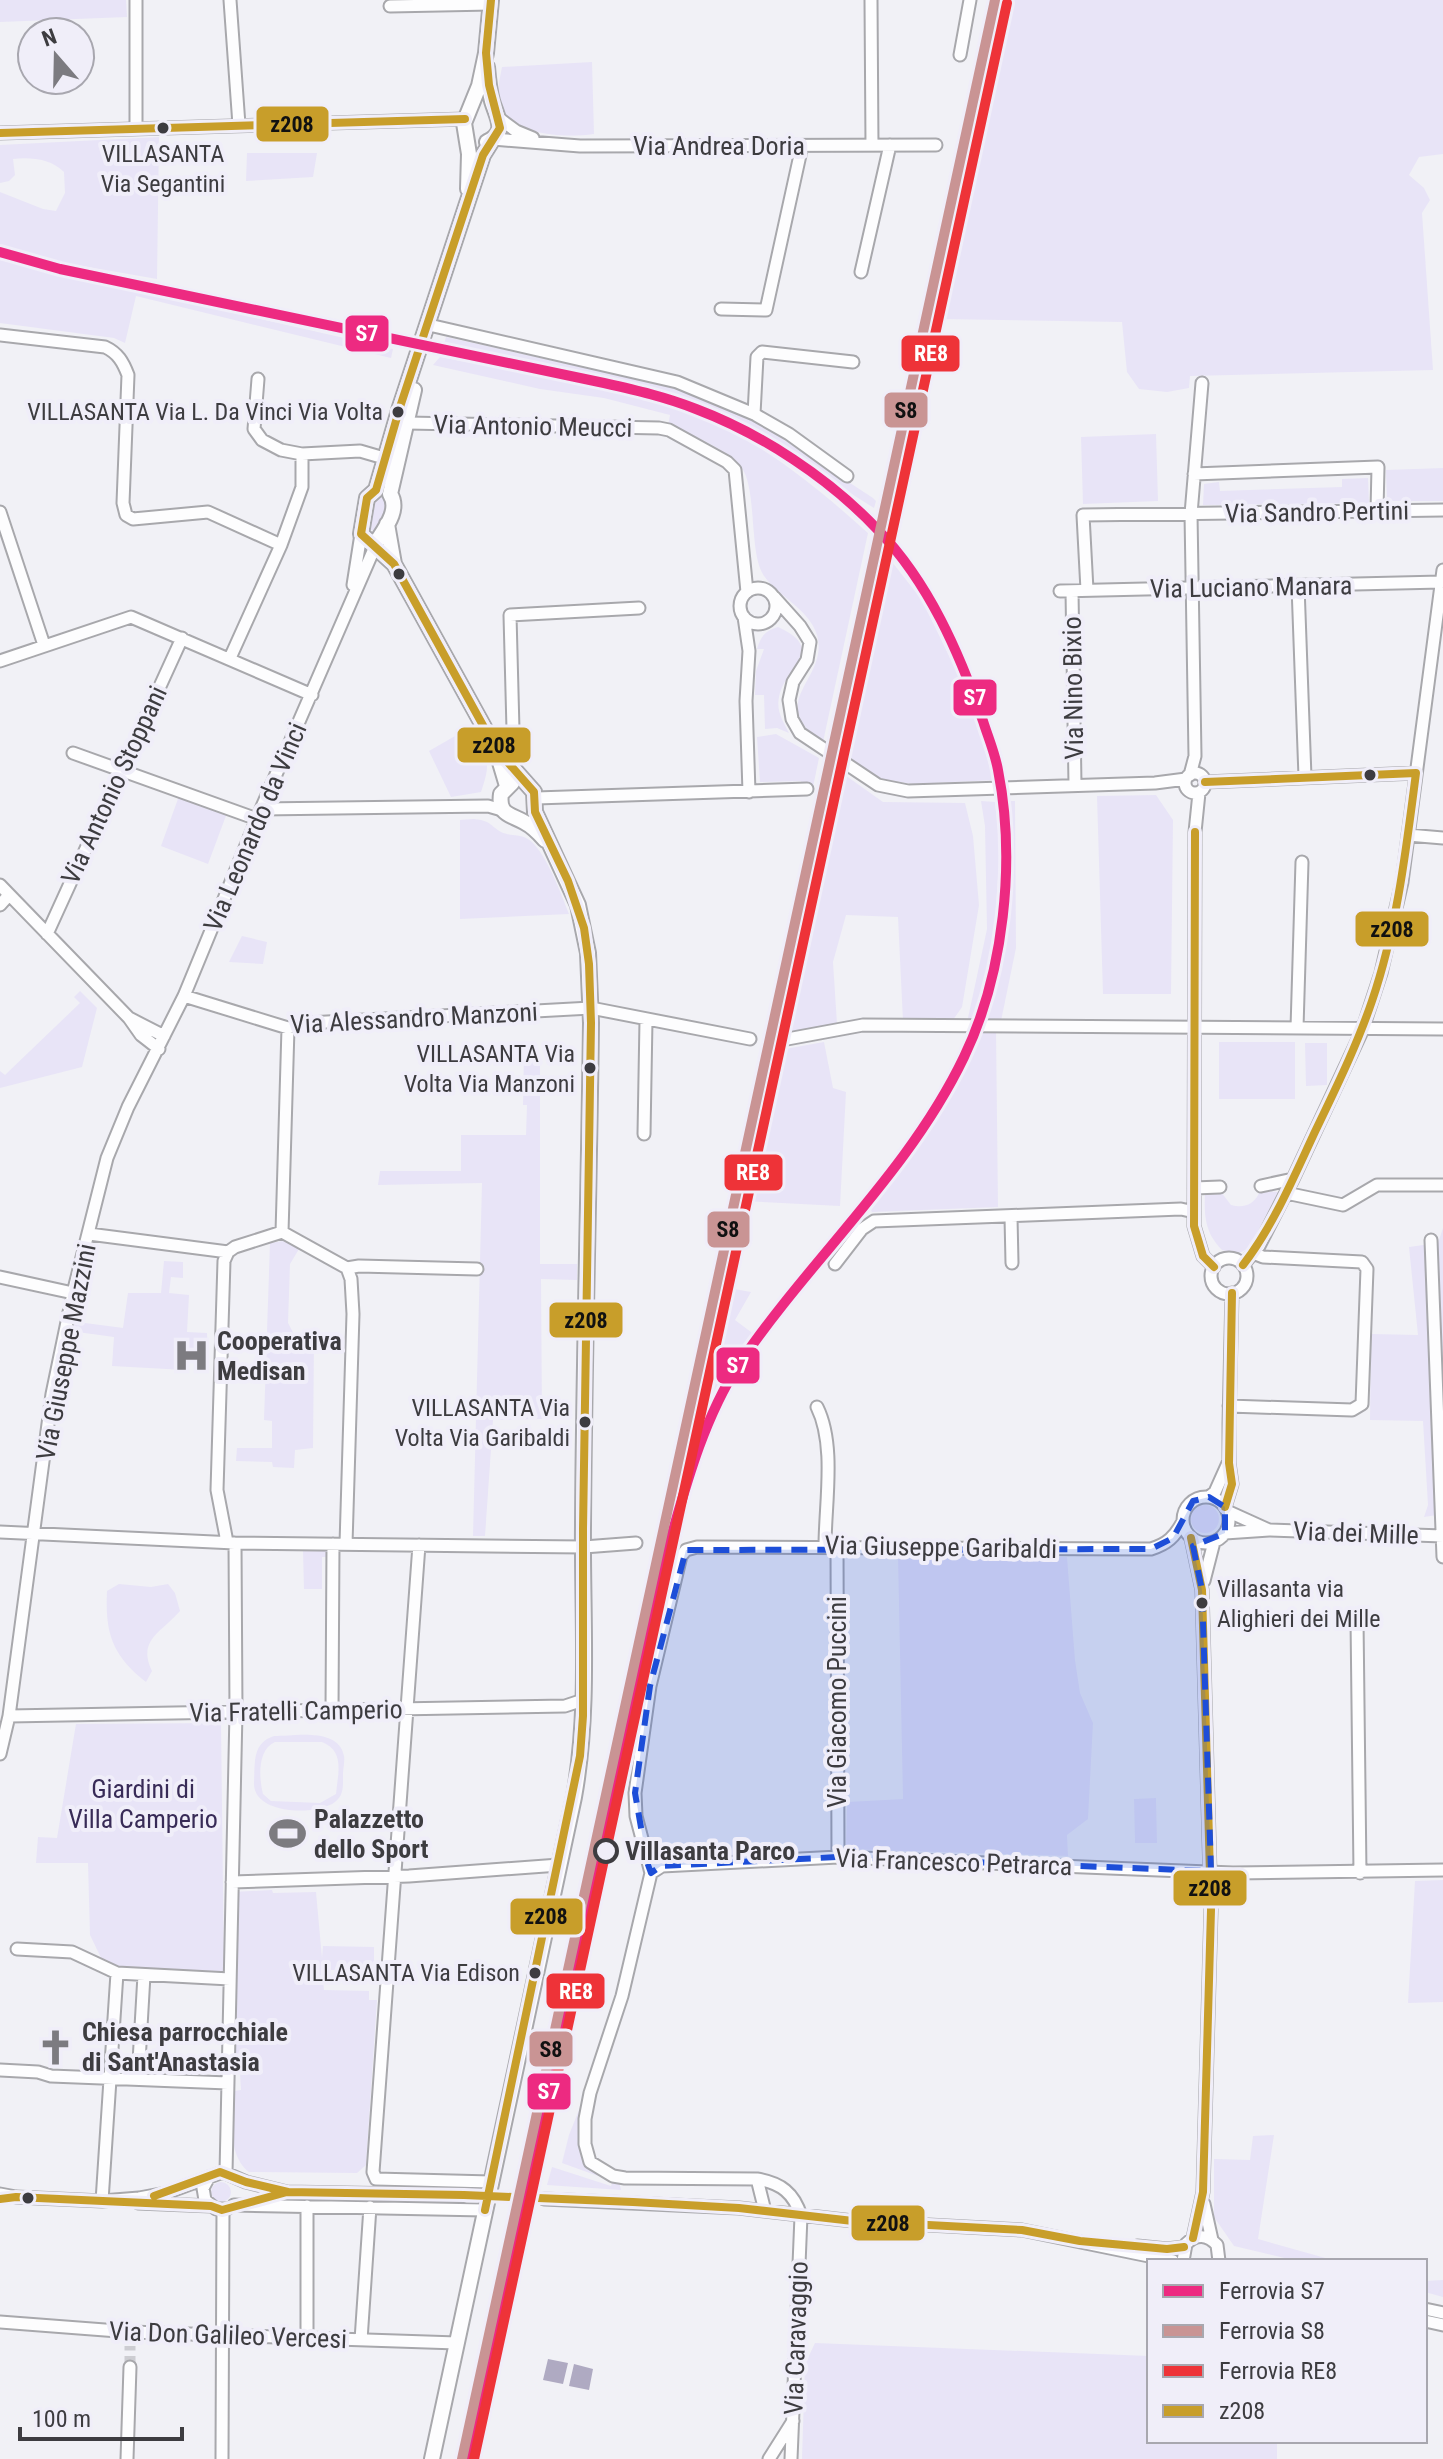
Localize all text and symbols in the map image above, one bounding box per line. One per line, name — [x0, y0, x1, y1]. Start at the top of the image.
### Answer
north arrow — [16, 16, 96, 96]
text: N — [39, 24, 60, 52]
line badge: z208 — [255, 105, 330, 143]
text: z208 — [270, 112, 314, 137]
marker: VILLASANTA Via Segantini — [155, 120, 171, 136]
street label: Via Andrea Doria — [633, 131, 805, 161]
place label: VILLASANTA Via Segantini — [101, 140, 225, 198]
line badge: S7 — [344, 314, 390, 353]
text: S7 — [356, 321, 379, 346]
line badge: RE8 — [900, 334, 961, 373]
text: RE8 — [914, 341, 948, 366]
line badge: S8 — [883, 391, 929, 429]
place label: VILLASANTA Via L. Da Vinci Via Volta — [27, 398, 383, 426]
text: S8 — [895, 398, 918, 423]
marker: VILLASANTA Via L. Da Vinci Via Volta — [390, 404, 406, 420]
street label: Via Antonio Meucci — [433, 409, 633, 443]
street label: Via Sandro Pertini — [1225, 495, 1409, 529]
unlabelled marker — [391, 566, 407, 582]
street label: Via Luciano Manara — [1150, 570, 1352, 604]
street label: Via Nino Bixio — [1057, 616, 1089, 760]
line badge: S7 — [952, 678, 998, 717]
street label: Via Antonio Stoppani — [55, 681, 173, 889]
text: S7 — [964, 685, 987, 710]
street label: Via Leonardo da Vinci — [198, 718, 312, 936]
line badge: z208 — [456, 726, 532, 764]
text: z208 — [472, 733, 516, 758]
unlabelled marker — [1362, 767, 1378, 783]
line badge: z208 — [1354, 910, 1430, 948]
text: z208 — [1370, 917, 1414, 942]
street label: Via Alessandro Manzoni — [289, 997, 539, 1039]
place label: VILLASANTA Via Volta Via Manzoni — [404, 1040, 575, 1098]
marker: VILLASANTA Via Volta Via Manzoni — [582, 1060, 598, 1076]
line badge: RE8 — [723, 1153, 784, 1192]
text: RE8 — [736, 1160, 770, 1185]
line badge: S8 — [706, 1210, 751, 1249]
text: S8 — [717, 1217, 740, 1242]
street label: Via Giuseppe Mazzini — [30, 1241, 102, 1463]
line badge: z208 — [548, 1301, 624, 1339]
text: z208 — [564, 1308, 608, 1333]
place label: Cooperativa Medisan — [217, 1326, 342, 1386]
hospital icon: Cooperativa Medisan — [172, 1337, 210, 1375]
line badge: S7 — [715, 1346, 761, 1385]
text: S7 — [727, 1353, 750, 1378]
place label: VILLASANTA Via Volta Via Garibaldi — [395, 1394, 570, 1452]
marker: VILLASANTA Via Volta Via Garibaldi — [577, 1414, 593, 1430]
street label: Via dei Mille — [1293, 1516, 1419, 1550]
street label: Via Giuseppe Garibaldi — [824, 1530, 1058, 1564]
place label: Villasanta via Alighieri dei Mille — [1217, 1575, 1380, 1633]
marker: Villasanta via Alighieri dei Mille — [1194, 1595, 1210, 1611]
street label: Via Giacomo Puccini — [822, 1596, 852, 1808]
street label: Via Fratelli Camperio — [189, 1694, 403, 1728]
park label: Giardini di Villa Camperio — [68, 1774, 218, 1834]
place label: Palazzetto dello Sport — [314, 1804, 428, 1864]
sports icon: Palazzetto dello Sport — [269, 1815, 307, 1853]
place label: Villasanta Parco — [625, 1836, 795, 1866]
marker: Villasanta Parco — [594, 1839, 618, 1863]
street label: Via Francesco Petrarca — [835, 1843, 1073, 1881]
line badge: z208 — [1172, 1869, 1248, 1907]
text: z208 — [1188, 1876, 1232, 1901]
line badge: z208 — [509, 1897, 584, 1936]
text: z208 — [524, 1904, 568, 1929]
place label: VILLASANTA Via Edison — [292, 1959, 520, 1987]
marker: VILLASANTA Via Edison — [527, 1965, 543, 1981]
line badge: RE8 — [545, 1972, 606, 2010]
text: RE8 — [559, 1979, 593, 2004]
place label: Chiesa parrocchiale di Sant'Anastasia — [82, 2017, 288, 2077]
church icon: Chiesa parrocchiale di Sant'Anastasia — [37, 2028, 75, 2066]
line badge: S8 — [528, 2030, 574, 2068]
text: S8 — [540, 2037, 563, 2062]
line badge: S7 — [526, 2072, 572, 2111]
text: S7 — [538, 2079, 561, 2104]
unlabelled marker — [20, 2190, 36, 2206]
line badge: z208 — [850, 2204, 926, 2242]
text: z208 — [866, 2211, 910, 2236]
legend — [1147, 2259, 1427, 2443]
street label: Via Caravaggio — [778, 2261, 814, 2415]
text: Ferrovia S7 — [1219, 2277, 1325, 2305]
street label: Via Don Galileo Vercesi — [108, 2316, 348, 2354]
text: Ferrovia S8 — [1219, 2317, 1325, 2345]
text: Ferrovia RE8 — [1219, 2357, 1337, 2385]
scale bar — [20, 2391, 182, 2441]
text: z208 — [1219, 2397, 1265, 2425]
text: 100 m — [32, 2405, 91, 2433]

